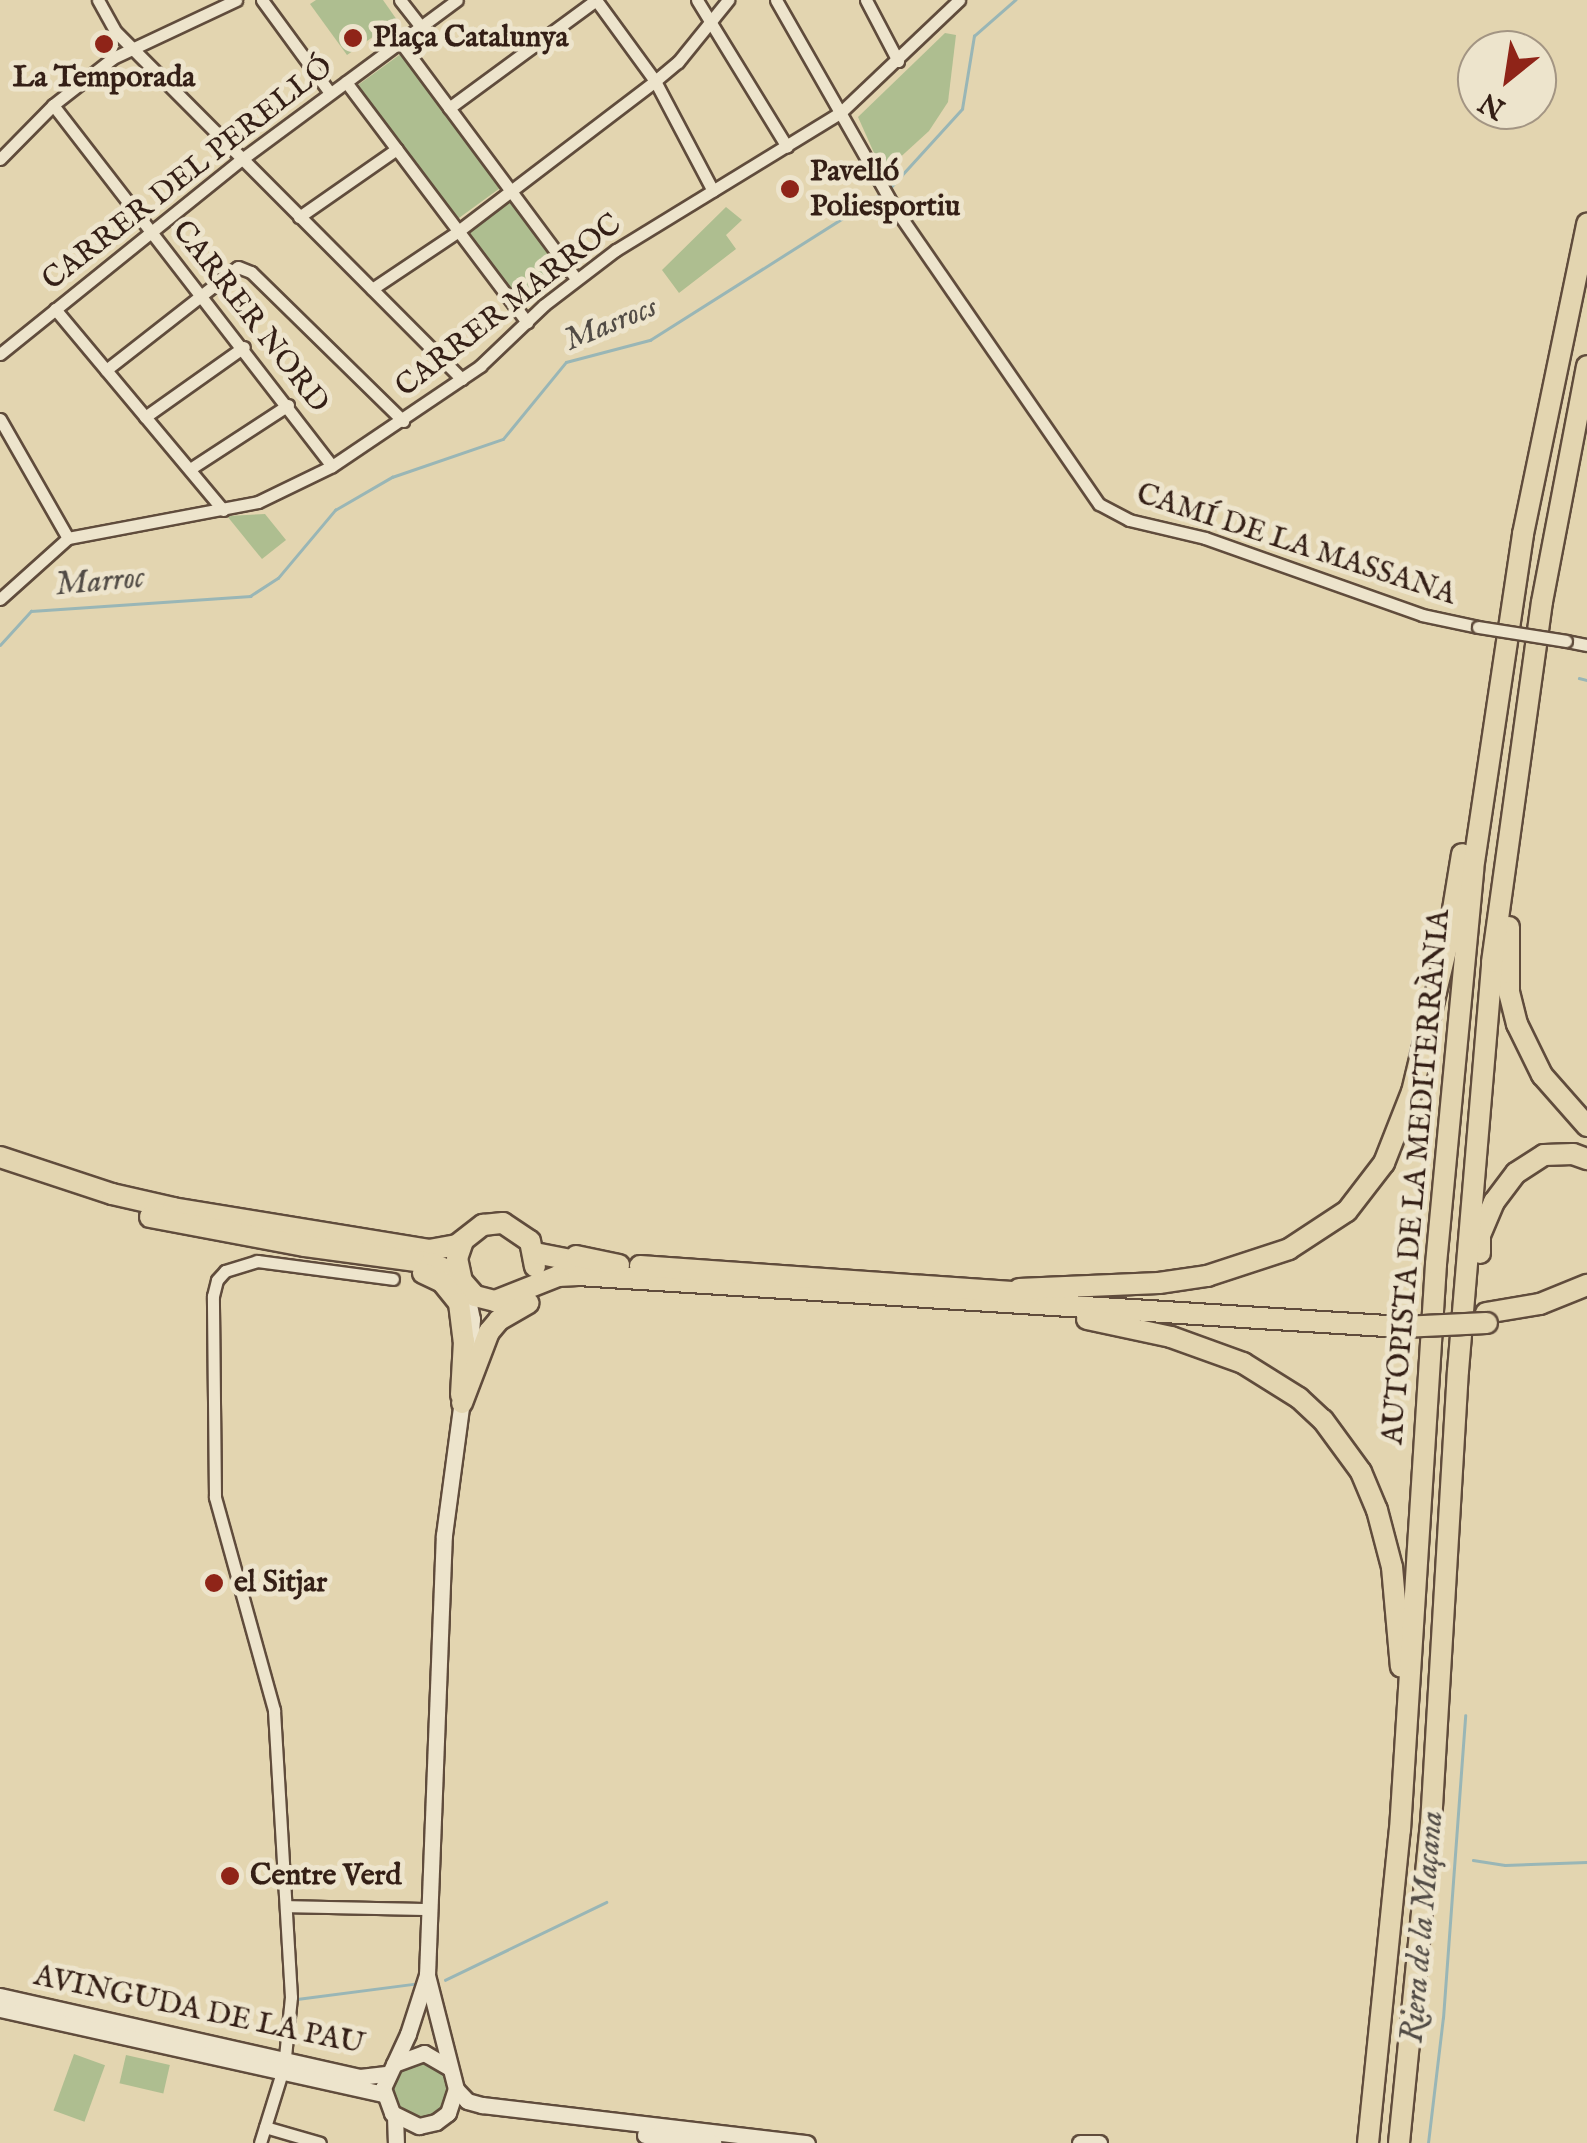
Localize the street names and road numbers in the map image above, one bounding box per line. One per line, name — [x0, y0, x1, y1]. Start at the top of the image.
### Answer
street label: CARRER DEL PERELLÓ — [36, 49, 340, 299]
street label: CARRER MARROC — [389, 207, 629, 405]
street label: CARRER NORD — [164, 214, 336, 420]
street label: CAMÍ DE LA MASSANA — [1132, 476, 1460, 614]
street label: AUTOPISTA DE LA MEDITERRÀNIA — [1376, 908, 1458, 1446]
street label: AVINGUDA DE LA PAU — [31, 1958, 367, 2064]

